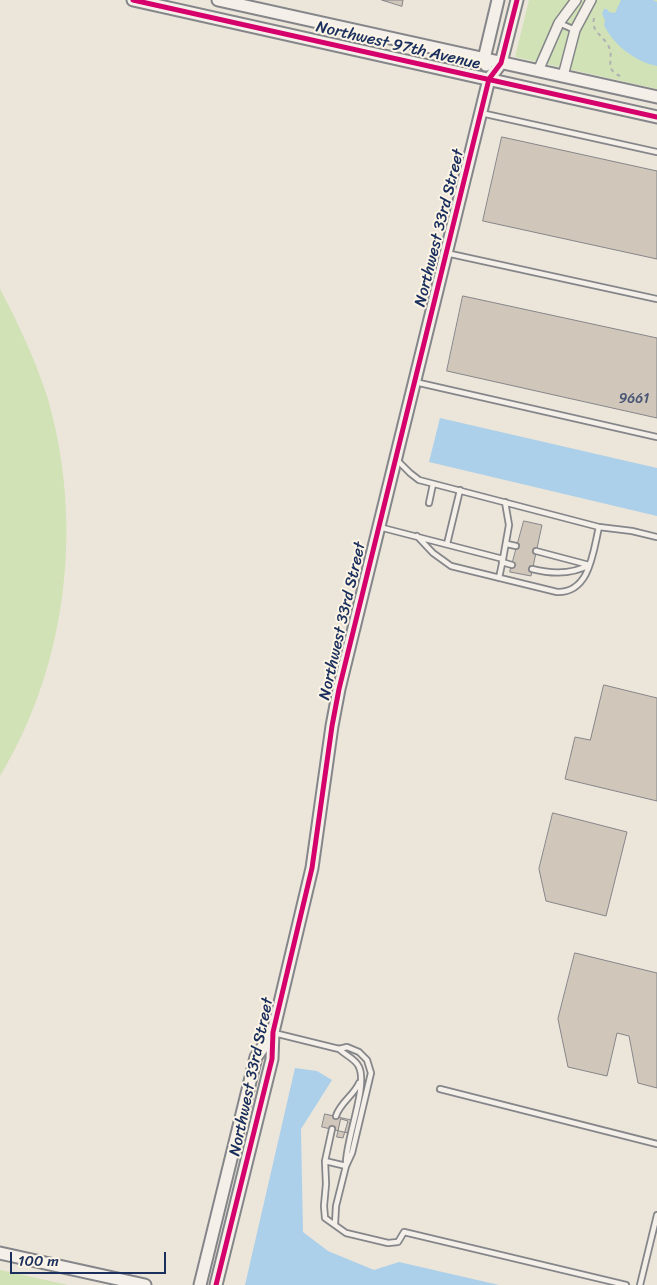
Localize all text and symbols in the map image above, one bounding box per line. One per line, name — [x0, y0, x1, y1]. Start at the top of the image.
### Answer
street label: Northwest 97th Avenue — [314, 18, 482, 74]
street label: Northwest 33rd Street — [411, 147, 469, 309]
house number: 9661 — [619, 391, 649, 407]
street label: Northwest 33rd Street — [315, 540, 371, 702]
street label: Northwest 33rd Street — [226, 996, 278, 1158]
scale bar — [12, 1242, 169, 1274]
text: 100 m — [18, 1248, 59, 1274]

